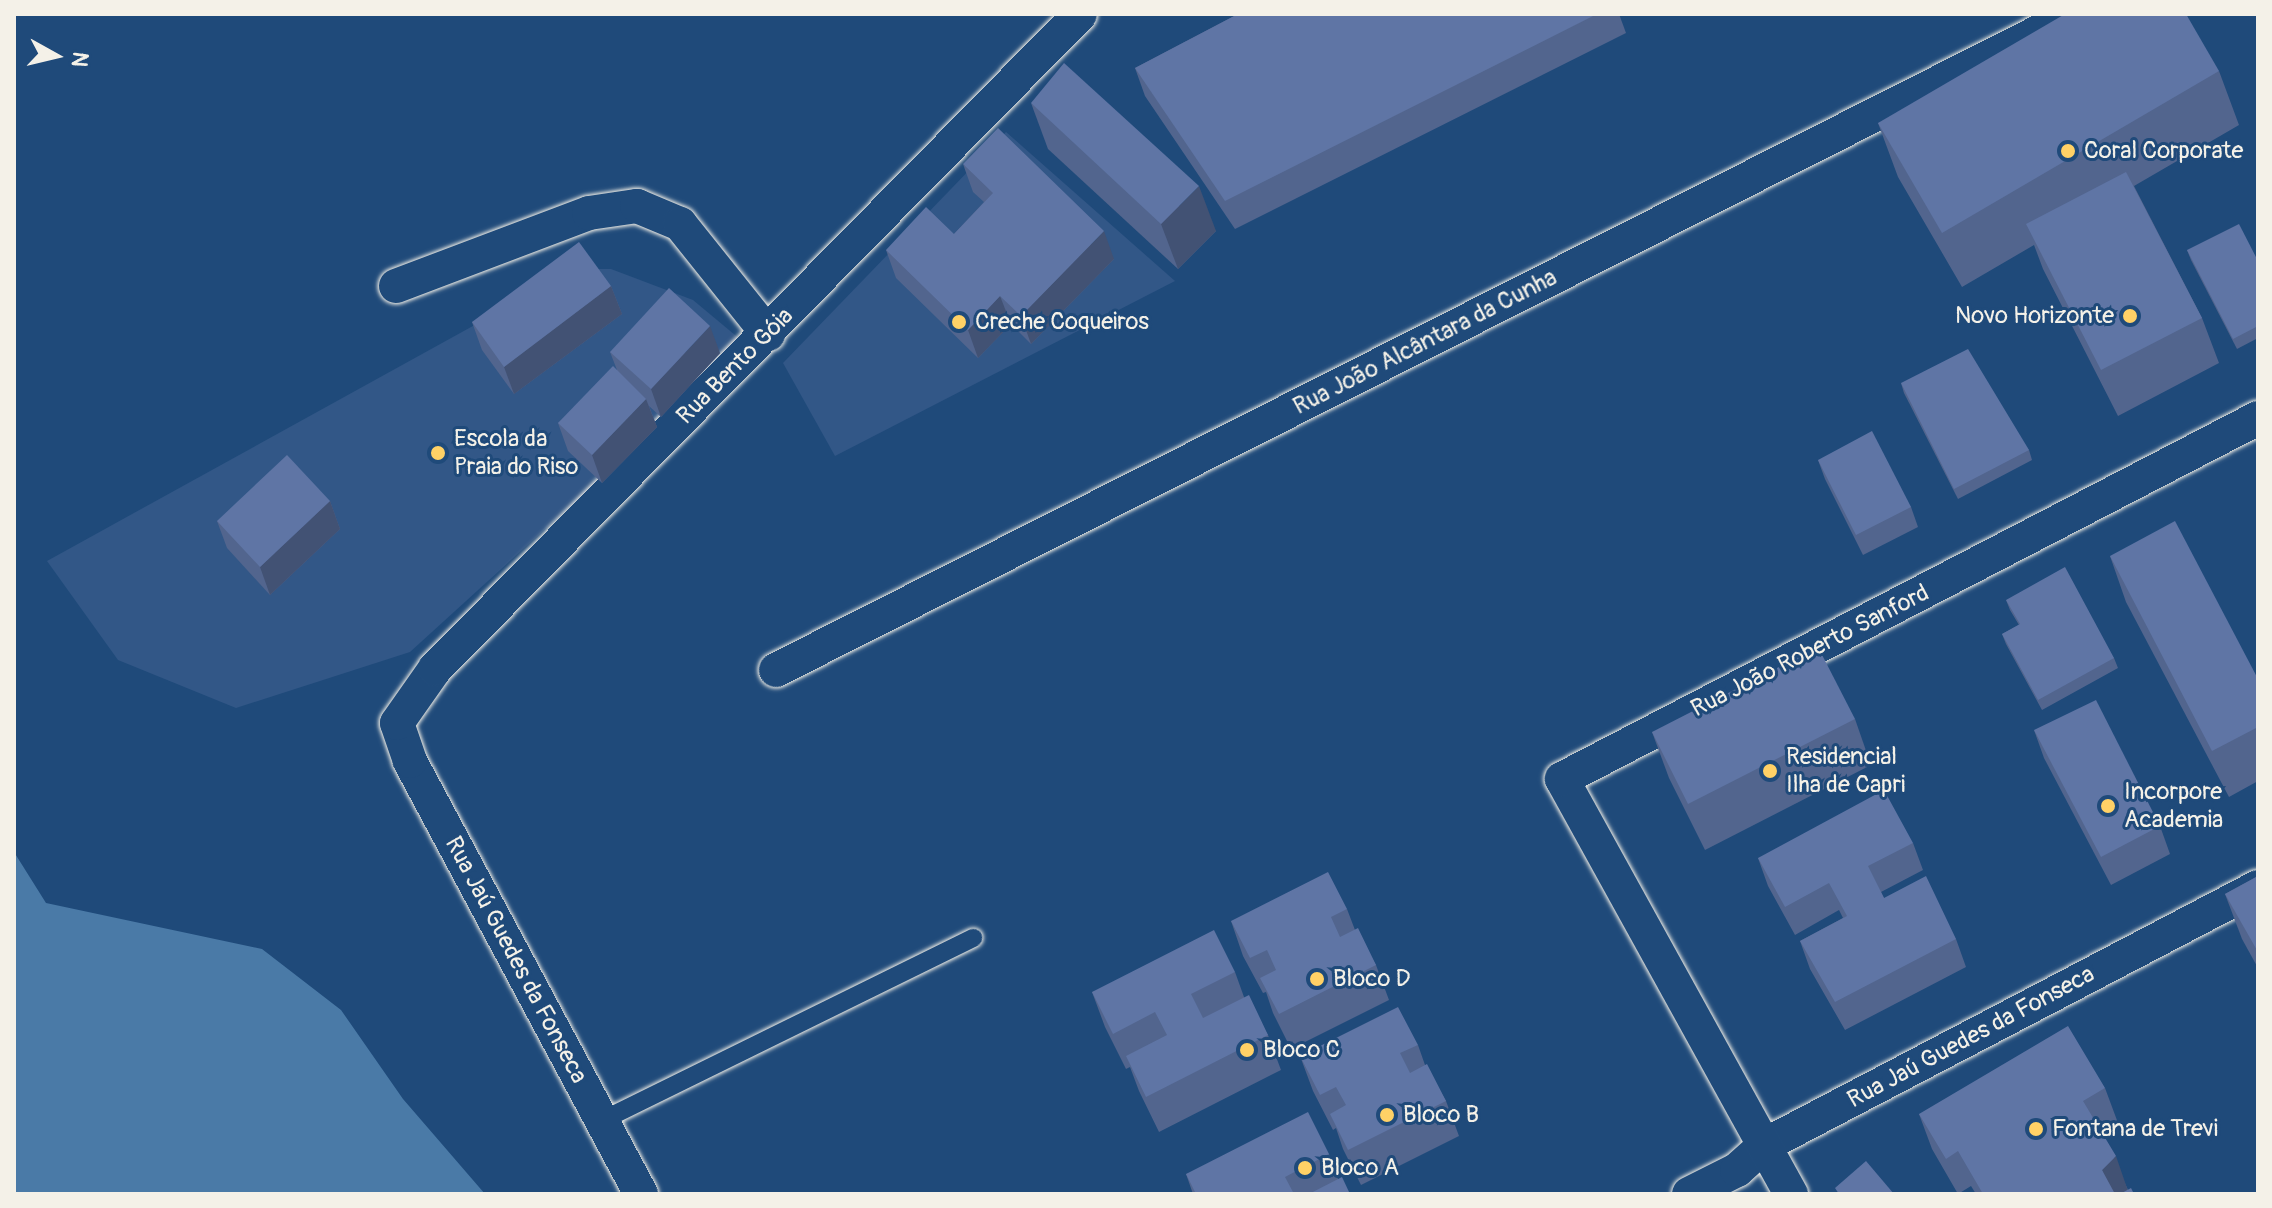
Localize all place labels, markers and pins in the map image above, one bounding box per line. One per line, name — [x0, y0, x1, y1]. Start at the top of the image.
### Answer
place label: Coral Corporate — [2084, 137, 2243, 165]
marker: Coral Corporate — [2059, 142, 2077, 160]
place label: Novo Horizonte — [1955, 302, 2114, 330]
marker: Novo Horizonte — [2121, 307, 2139, 325]
place label: Creche Coqueiros — [975, 308, 1149, 336]
marker: Creche Coqueiros — [950, 313, 968, 331]
place label: Escola da Praia do Riso — [454, 425, 578, 481]
marker: Escola da Praia do Riso — [429, 444, 447, 462]
place label: Residencial Ilha de Capri — [1786, 743, 1905, 799]
marker: Residencial Ilha de Capri — [1761, 762, 1779, 780]
place label: Incorpore Academia — [2124, 778, 2223, 834]
marker: Incorpore Academia — [2099, 797, 2117, 815]
place label: Bloco D — [1333, 965, 1411, 993]
marker: Bloco D — [1308, 970, 1326, 988]
place label: Bloco C — [1263, 1036, 1340, 1064]
marker: Bloco C — [1238, 1041, 1256, 1059]
place label: Bloco B — [1403, 1101, 1479, 1129]
marker: Bloco B — [1378, 1106, 1396, 1124]
place label: Fontana de Trevi — [2052, 1115, 2218, 1143]
marker: Fontana de Trevi — [2027, 1120, 2045, 1138]
place label: Bloco A — [1321, 1154, 1399, 1182]
marker: Bloco A — [1296, 1159, 1314, 1177]

